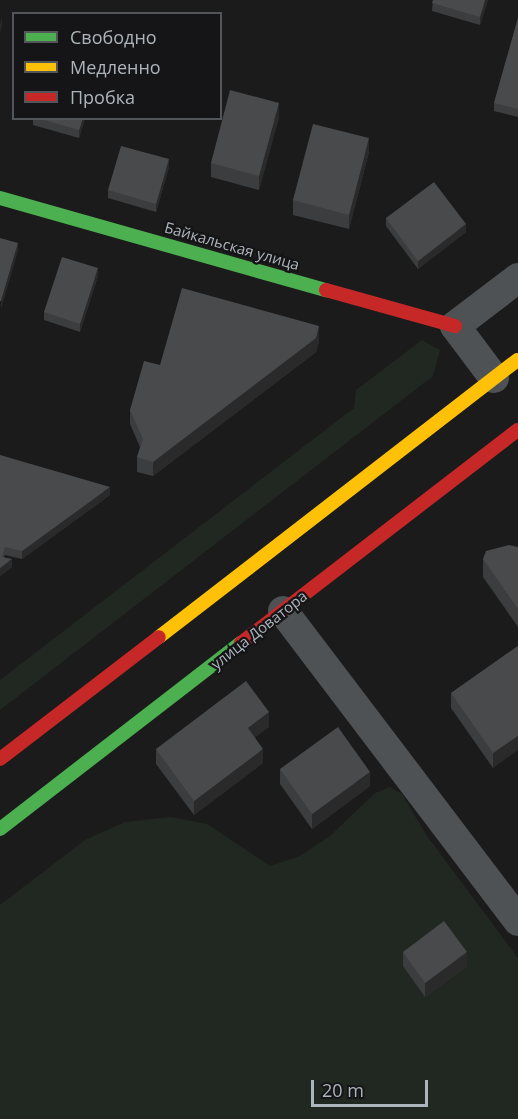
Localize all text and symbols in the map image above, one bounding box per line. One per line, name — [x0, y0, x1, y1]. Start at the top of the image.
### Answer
legend — [12, 12, 222, 120]
text: Свободно — [70, 25, 157, 49]
text: Медленно — [70, 55, 161, 79]
text: Пробка — [70, 85, 135, 109]
street label: Байкальская улица — [163, 218, 301, 274]
street label: улица Доватора — [207, 587, 311, 673]
scale bar — [314, 1068, 431, 1106]
text: 20 m — [322, 1078, 364, 1102]

